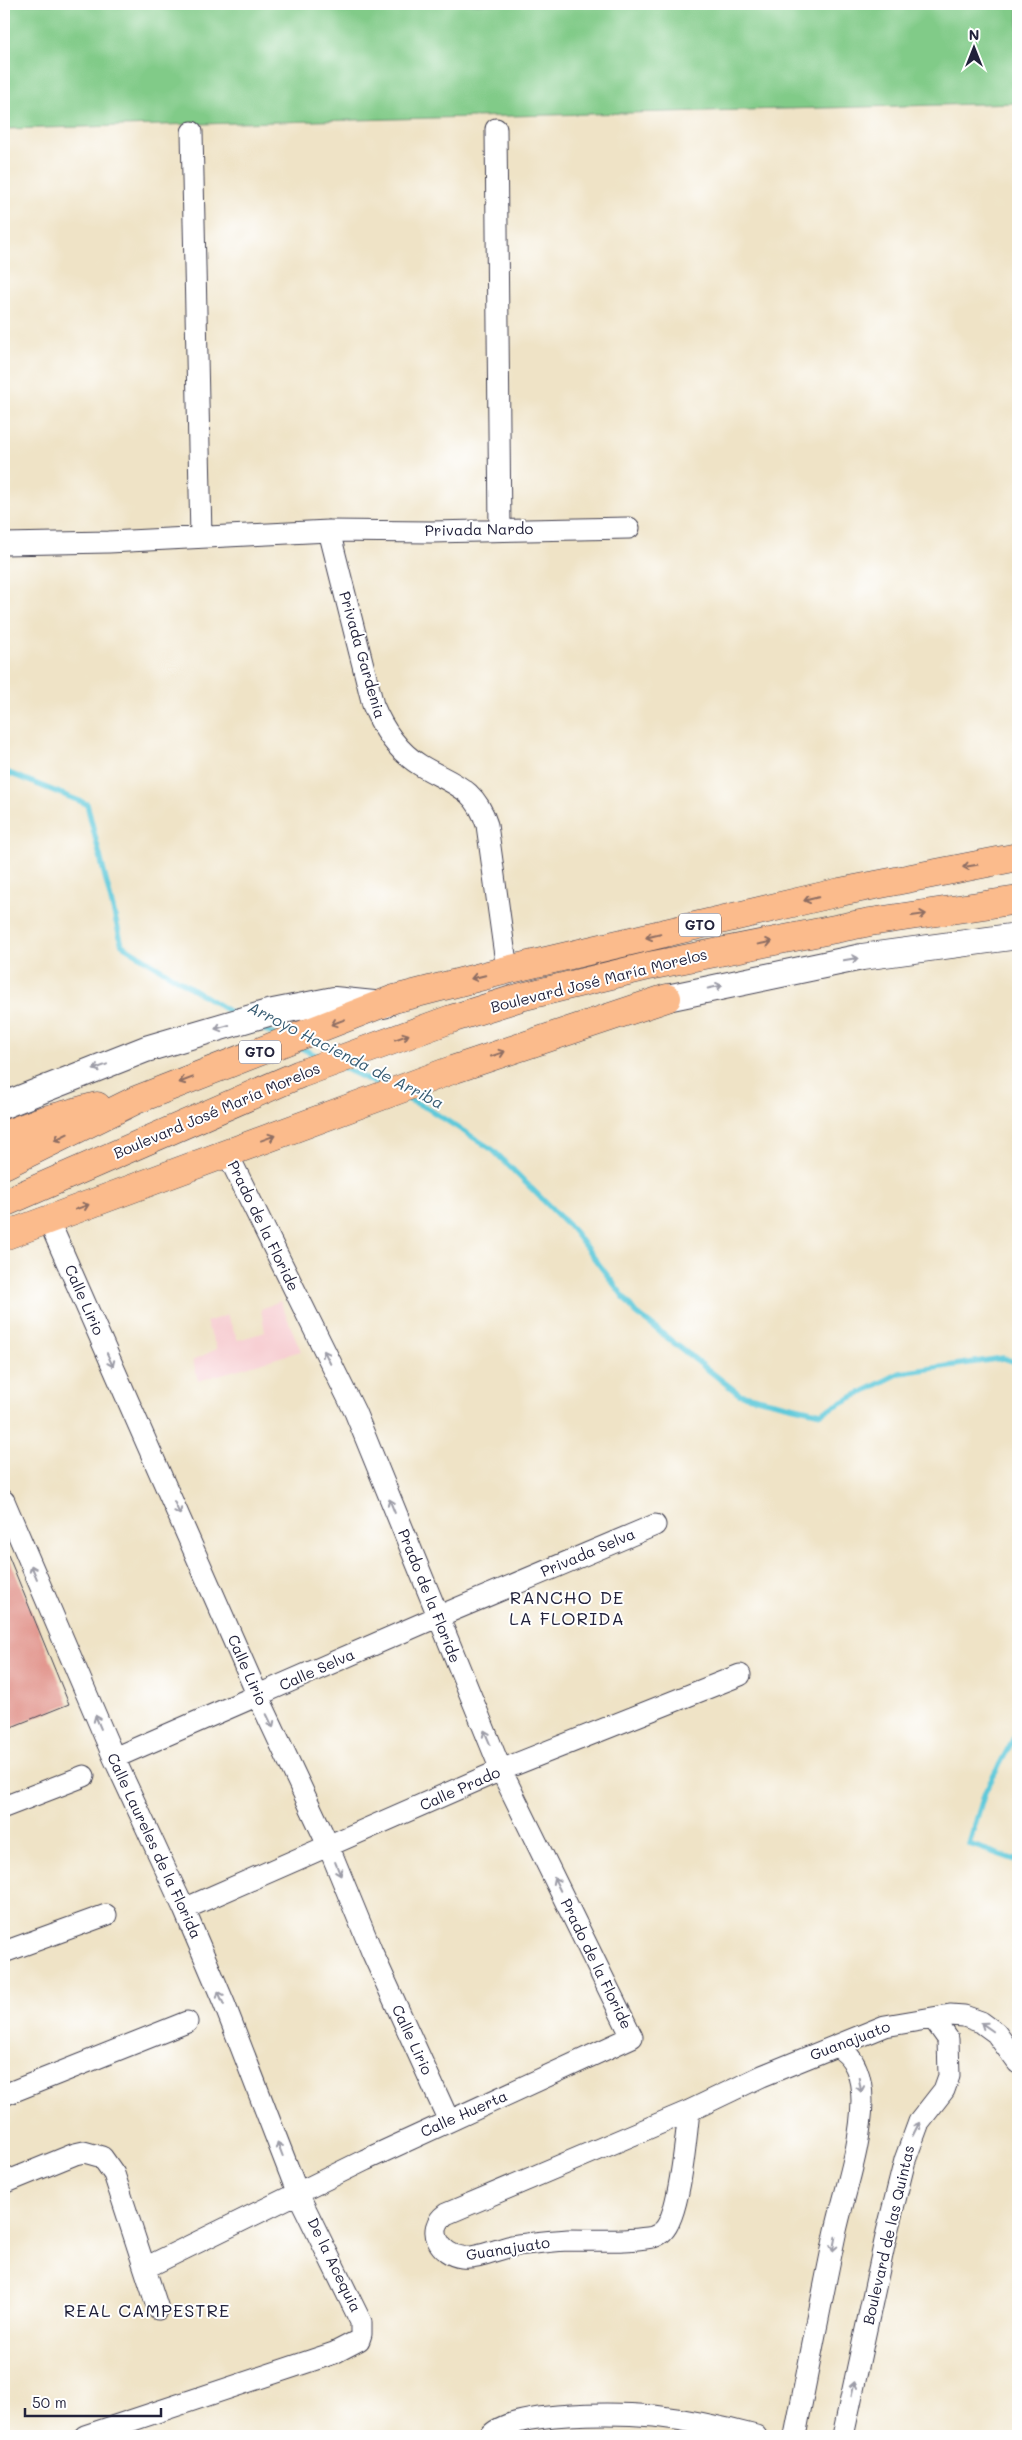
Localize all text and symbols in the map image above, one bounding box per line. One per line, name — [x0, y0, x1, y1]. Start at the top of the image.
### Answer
north arrow — [950, 22, 1000, 72]
text: N — [969, 25, 979, 44]
street label: Privada Nardo — [425, 518, 534, 540]
street label: Privada Gardenia — [335, 589, 391, 721]
one-way arrow — [963, 861, 979, 871]
one-way arrow — [804, 895, 820, 904]
one-way arrow — [910, 910, 926, 920]
road number: GTO — [679, 914, 721, 936]
one-way arrow — [646, 932, 662, 941]
one-way arrow — [757, 938, 773, 948]
street label: Boulevard José María Morelos — [488, 943, 709, 1017]
one-way arrow — [842, 954, 858, 964]
one-way arrow — [470, 973, 486, 982]
one-way arrow — [706, 982, 722, 991]
water label: Arroyo Hacienda de Arriba — [245, 996, 448, 1113]
one-way arrow — [331, 1018, 346, 1027]
one-way arrow — [214, 1022, 230, 1032]
one-way arrow — [394, 1032, 409, 1041]
road number: GTO — [239, 1040, 281, 1064]
one-way arrow — [490, 1049, 506, 1058]
street label: Boulevard José María Morelos — [110, 1057, 323, 1163]
one-way arrow — [93, 1063, 109, 1072]
one-way arrow — [179, 1076, 195, 1085]
one-way arrow — [54, 1133, 69, 1142]
one-way arrow — [259, 1133, 275, 1142]
street label: Prado de la Floride — [224, 1157, 304, 1294]
one-way arrow — [74, 1201, 89, 1211]
street label: Calle Lirio — [60, 1261, 109, 1338]
one-way arrow — [322, 1350, 331, 1365]
one-way arrow — [106, 1352, 116, 1367]
one-way arrow — [387, 1498, 396, 1513]
one-way arrow — [172, 1500, 182, 1515]
street label: Privada Selva — [537, 1523, 638, 1581]
street label: Prado de la Floride — [394, 1526, 466, 1666]
one-way arrow — [28, 1565, 38, 1580]
district label: RANCHO DE LA FLORIDA — [509, 1585, 625, 1630]
street label: Calle Lirio — [223, 1631, 272, 1708]
street label: Calle Selva — [276, 1644, 357, 1695]
one-way arrow — [266, 1713, 275, 1728]
one-way arrow — [92, 1714, 101, 1729]
one-way arrow — [482, 1730, 492, 1745]
street label: Calle Laureles de la Florida — [103, 1750, 207, 1942]
street label: Calle Prado — [416, 1761, 503, 1815]
one-way arrow — [333, 1861, 343, 1876]
one-way arrow — [552, 1877, 561, 1892]
street label: Prado de la Floride — [557, 1895, 637, 2032]
one-way arrow — [216, 1991, 225, 2006]
street label: Calle Lirio — [388, 2001, 438, 2078]
street label: Guanajuato — [807, 2016, 893, 2065]
one-way arrow — [980, 2022, 994, 2032]
one-way arrow — [856, 2077, 866, 2093]
street label: Calle Huerta — [417, 2085, 510, 2141]
one-way arrow — [912, 2122, 921, 2137]
one-way arrow — [275, 2142, 285, 2157]
street label: Boulevard de las Quintas — [858, 2143, 918, 2326]
street label: De la Acequia — [303, 2214, 366, 2315]
street label: Guanajuato — [465, 2232, 551, 2264]
one-way arrow — [828, 2235, 838, 2251]
district label: REAL CAMPESTRE — [64, 2298, 230, 2322]
one-way arrow — [849, 2381, 859, 2397]
scale bar — [25, 2385, 161, 2417]
text: 50 m — [32, 2392, 67, 2412]

